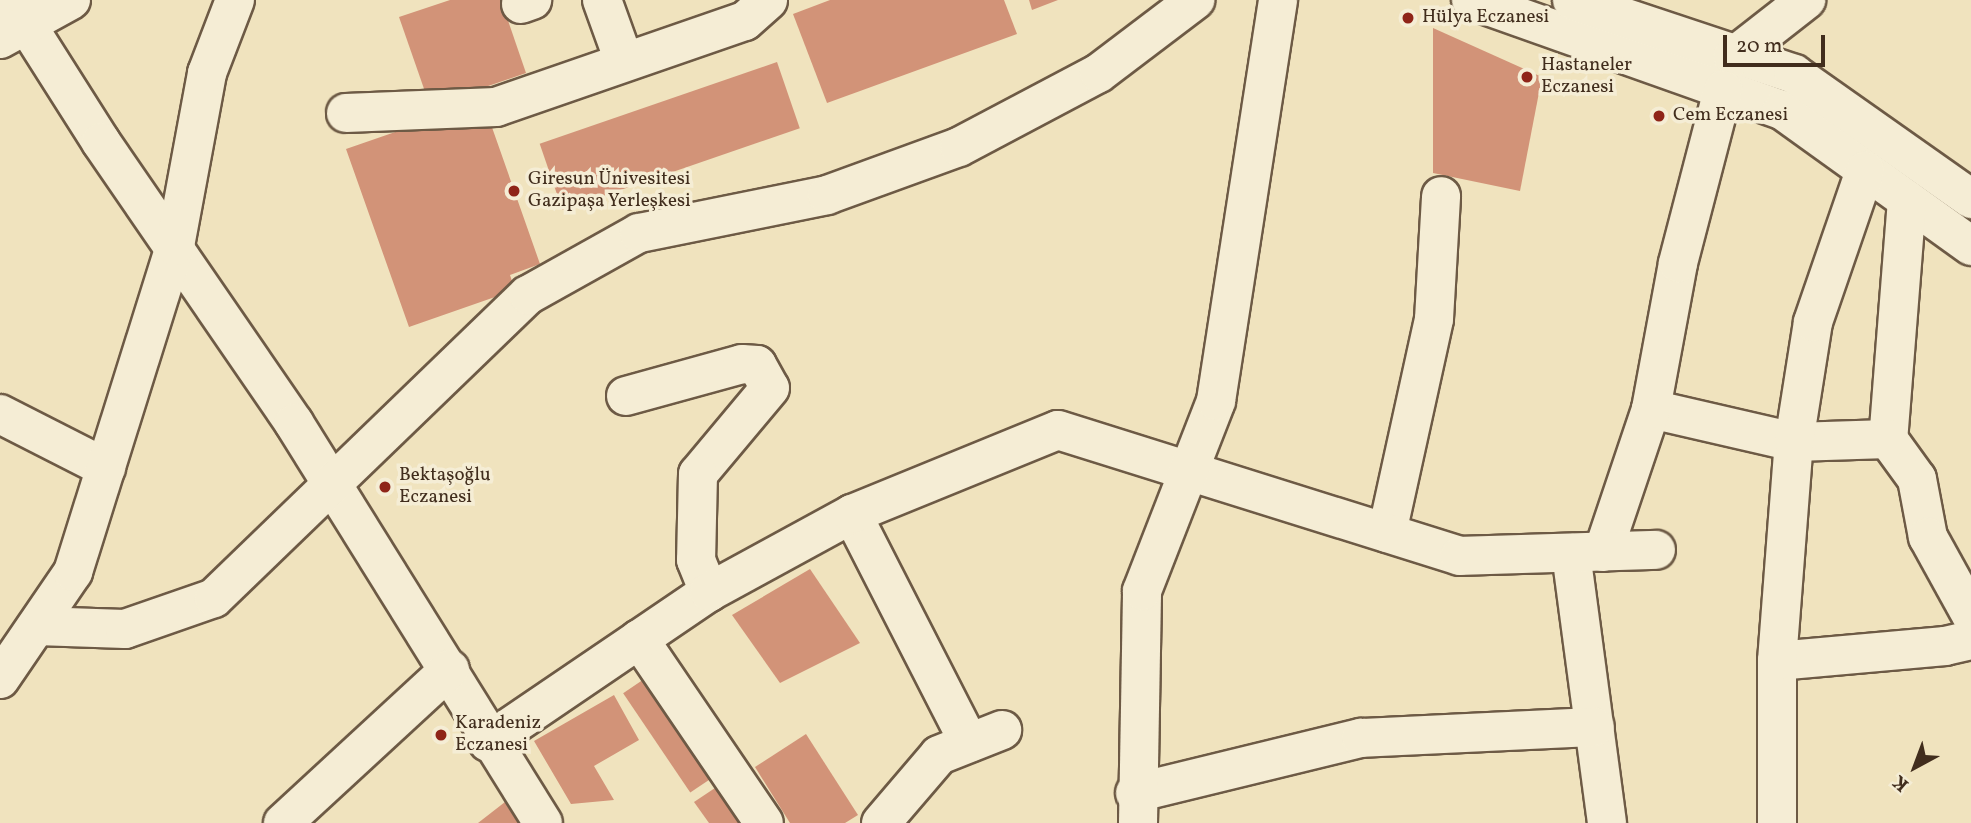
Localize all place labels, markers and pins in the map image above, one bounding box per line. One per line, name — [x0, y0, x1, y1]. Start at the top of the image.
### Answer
place label: Hülya Eczanesi — [1422, 7, 1549, 29]
marker: Hülya Eczanesi — [1400, 10, 1416, 26]
place label: Hastaneler Eczanesi — [1541, 55, 1632, 99]
marker: Hastaneler Eczanesi — [1519, 69, 1535, 85]
place label: Cem Eczanesi — [1673, 105, 1788, 127]
marker: Cem Eczanesi — [1651, 108, 1667, 124]
place label: Giresun Ünivesitesi Gazipaşa Yerleşkesi — [528, 169, 691, 213]
marker: Giresun Ünivesitesi Gazipaşa Yerleşkesi — [506, 183, 522, 199]
place label: Bektaşoğlu Eczanesi — [399, 465, 491, 509]
marker: Bektaşoğlu Eczanesi — [377, 479, 393, 495]
place label: Karadeniz Eczanesi — [455, 713, 541, 757]
marker: Karadeniz Eczanesi — [433, 727, 449, 743]

